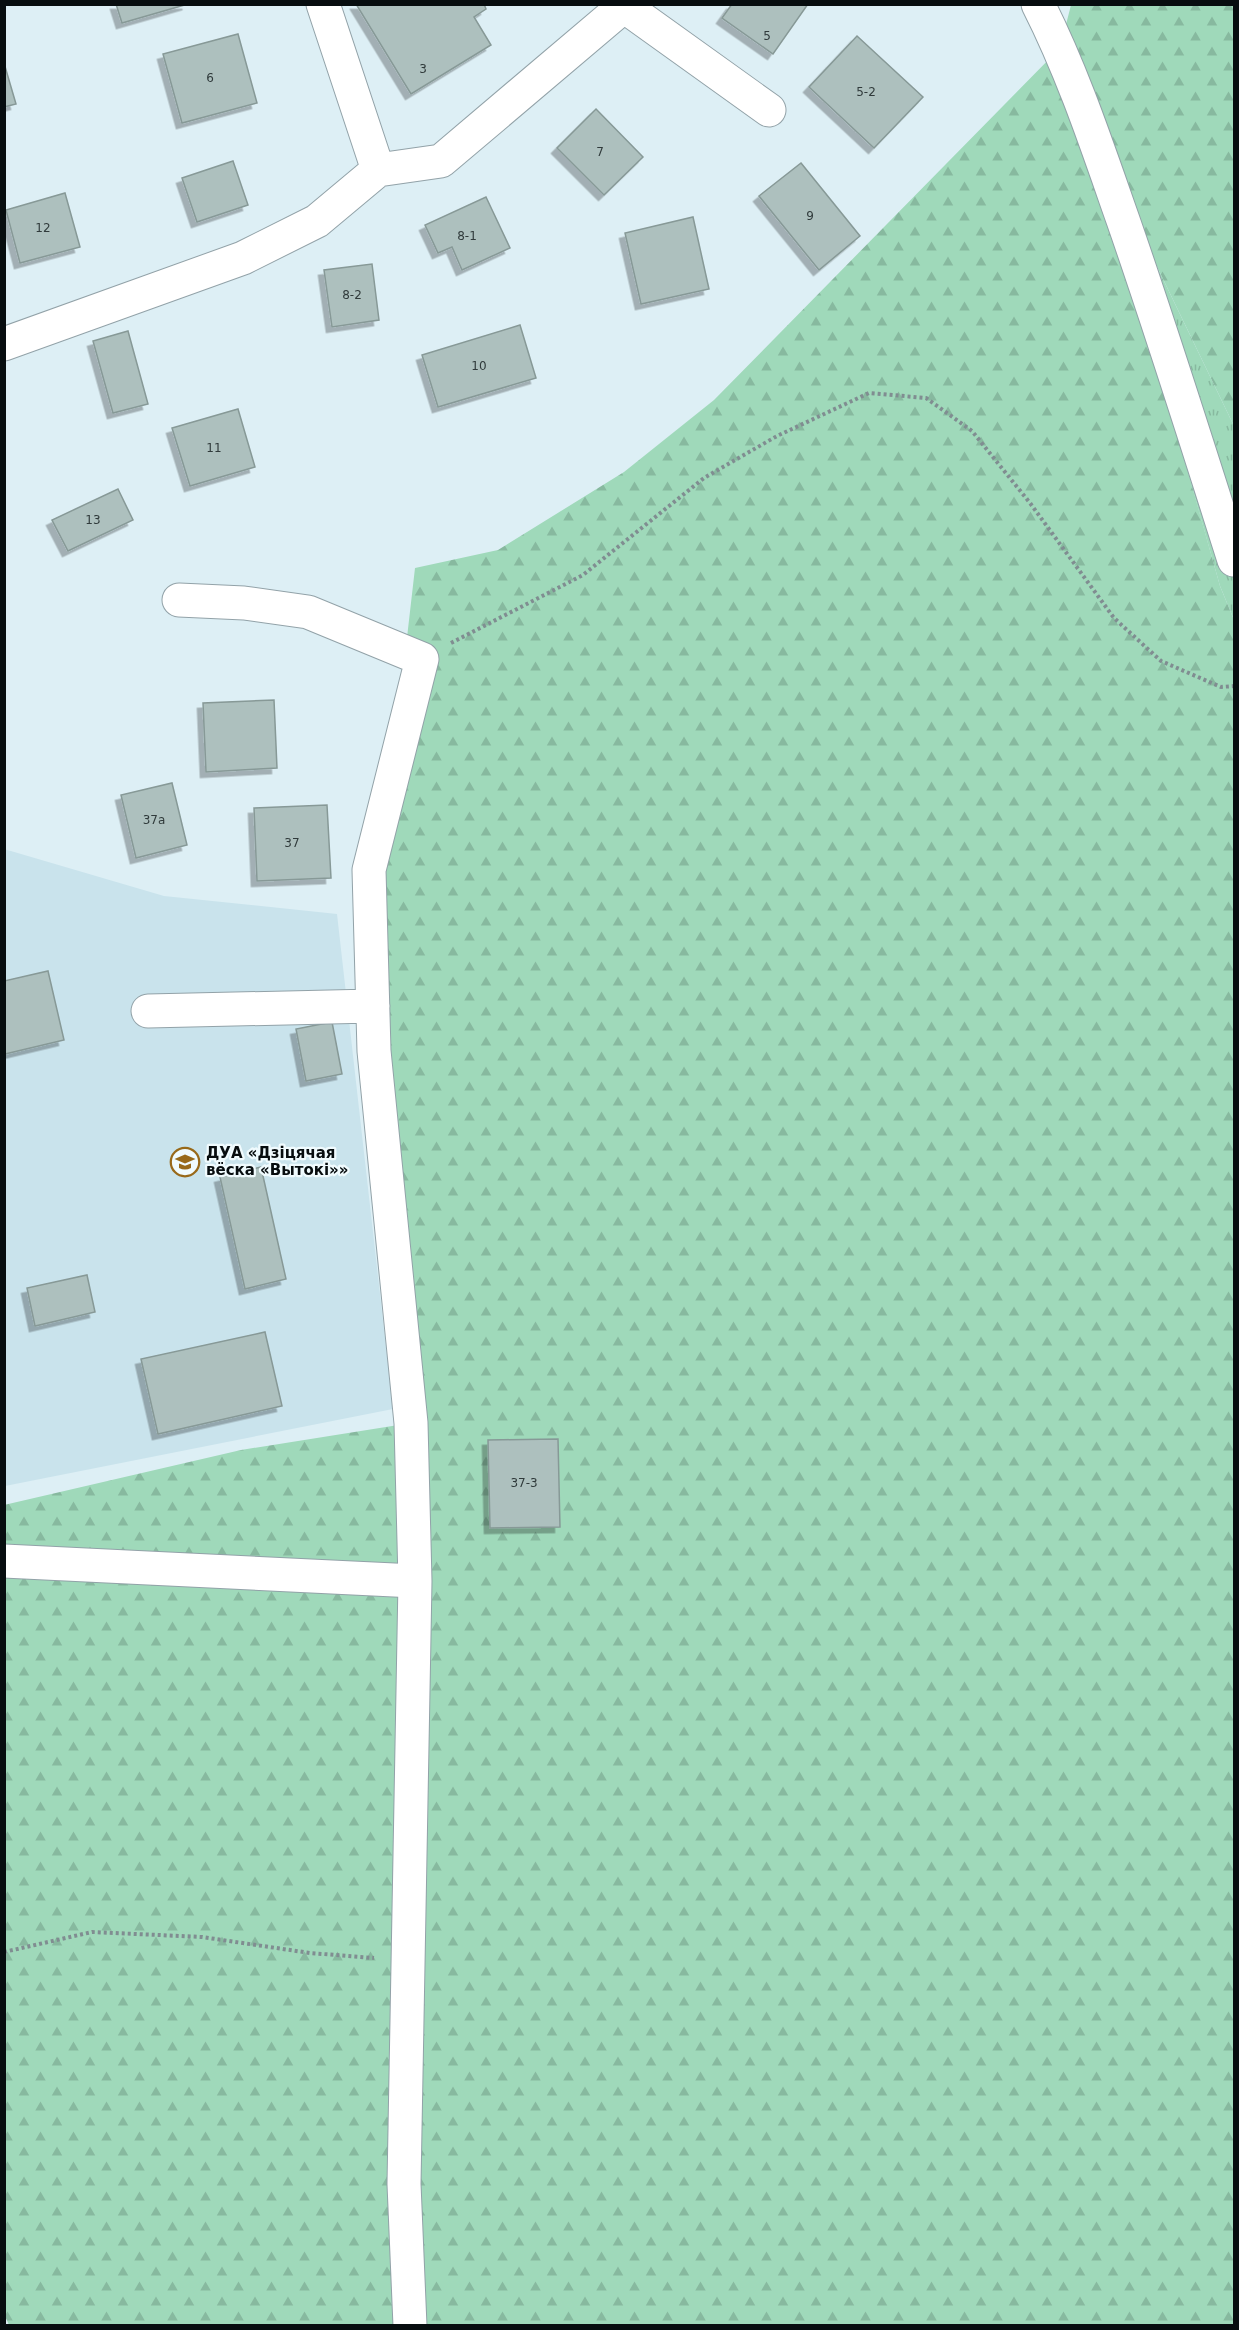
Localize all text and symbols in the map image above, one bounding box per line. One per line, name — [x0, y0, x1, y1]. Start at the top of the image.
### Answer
house number: 5 — [763, 29, 771, 43]
house number: 3 — [419, 62, 427, 76]
house number: 6 — [206, 71, 214, 85]
house number: 5-2 — [856, 85, 876, 99]
house number: 7 — [596, 145, 604, 159]
house number: 9 — [806, 209, 814, 223]
house number: 12 — [35, 221, 51, 235]
house number: 8-1 — [457, 229, 477, 243]
house number: 8-2 — [342, 288, 362, 302]
house number: 10 — [471, 359, 487, 373]
house number: 11 — [206, 441, 222, 455]
house number: 13 — [85, 513, 101, 527]
house number: 37а — [143, 813, 165, 827]
house number: 37 — [284, 836, 300, 850]
place label: ДУА «Дзіцячая вёска «Вытокі»» — [206, 1144, 348, 1179]
school or university icon: ДУА «Дзіцячая вёска «Вытокі»» — [169, 1146, 201, 1178]
house number: 37-3 — [510, 1476, 538, 1490]

